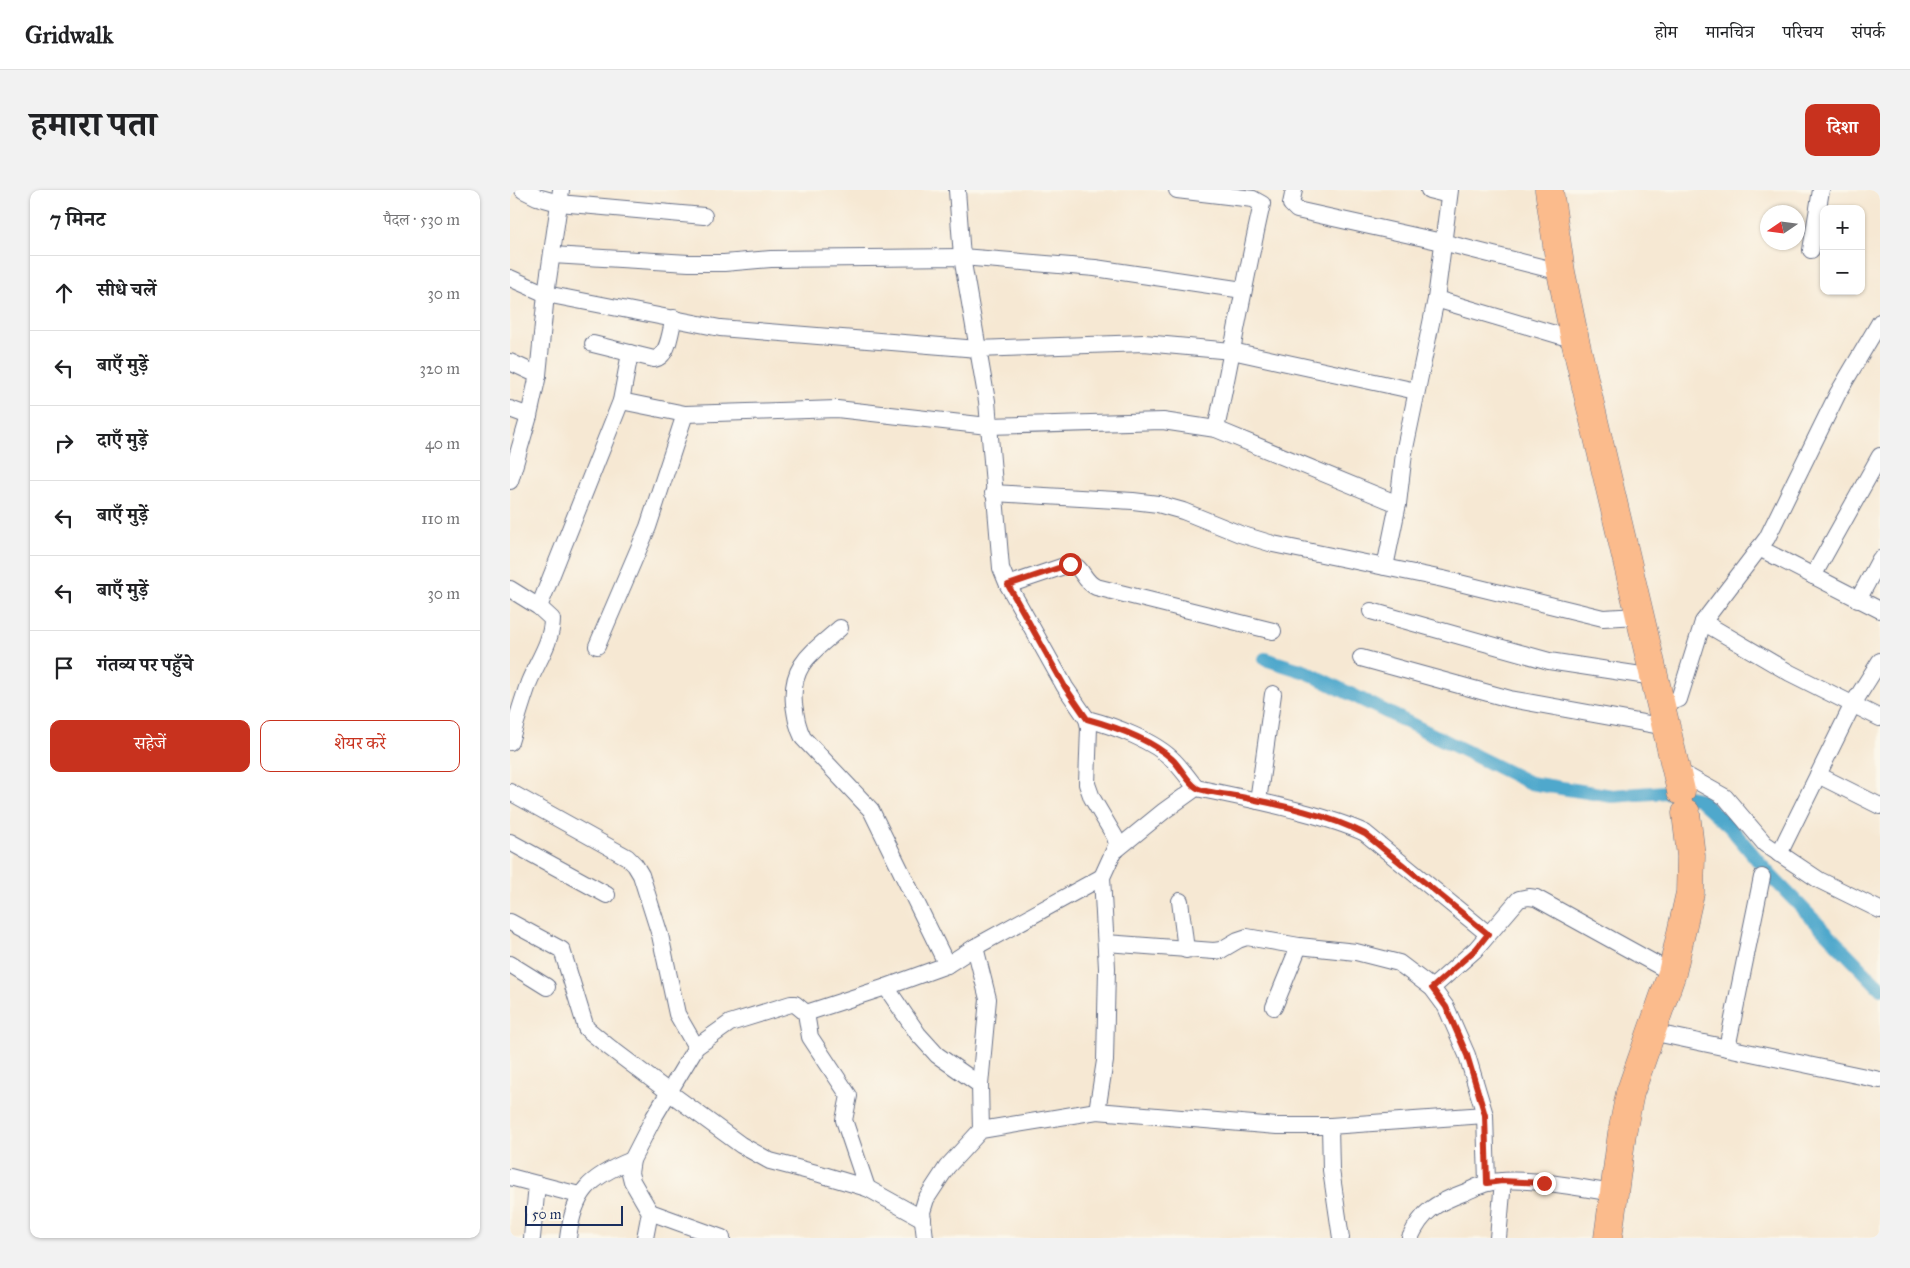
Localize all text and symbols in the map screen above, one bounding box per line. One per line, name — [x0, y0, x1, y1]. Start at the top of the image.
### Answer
text: Gridwalk — [25, 20, 113, 50]
text: होम — [1655, 21, 1678, 43]
text: मानचित्र — [1706, 21, 1754, 43]
text: परिचय — [1782, 21, 1823, 43]
text: संपर्क — [1851, 21, 1885, 43]
text: हमारा पता — [30, 103, 157, 146]
button: दिशा — [1805, 104, 1880, 156]
north arrow — [1760, 205, 1805, 250]
map controls — [1820, 205, 1865, 295]
button: + — [1820, 205, 1865, 250]
text: 7 मिनट — [50, 206, 106, 232]
text: पैदल · 530 m — [383, 210, 460, 229]
button: − — [1820, 250, 1865, 295]
text: सीधे चलें — [97, 278, 156, 301]
icon: ahead — [50, 279, 78, 307]
text: 30 m — [427, 284, 460, 303]
text: बाएँ मुड़ें — [97, 353, 148, 376]
icon: left — [50, 354, 78, 382]
text: 320 m — [420, 359, 460, 378]
text: दाएँ मुड़ें — [97, 428, 148, 451]
icon: right — [50, 429, 78, 457]
text: 40 m — [425, 434, 460, 453]
text: बाएँ मुड़ें — [97, 503, 148, 526]
icon: left — [50, 504, 78, 532]
text: 110 m — [421, 509, 460, 528]
route start — [1059, 553, 1082, 576]
text: बाएँ मुड़ें — [97, 578, 148, 601]
icon: left — [50, 579, 78, 607]
text: 30 m — [427, 584, 460, 603]
text: गंतव्य पर पहुँचे — [97, 653, 193, 676]
icon: arrive — [50, 654, 78, 682]
button: सहेजें — [50, 720, 250, 772]
button: शेयर करें — [260, 720, 460, 772]
route end — [1533, 1172, 1556, 1195]
scale bar — [525, 1203, 622, 1226]
text: 50 m — [532, 1206, 561, 1223]

